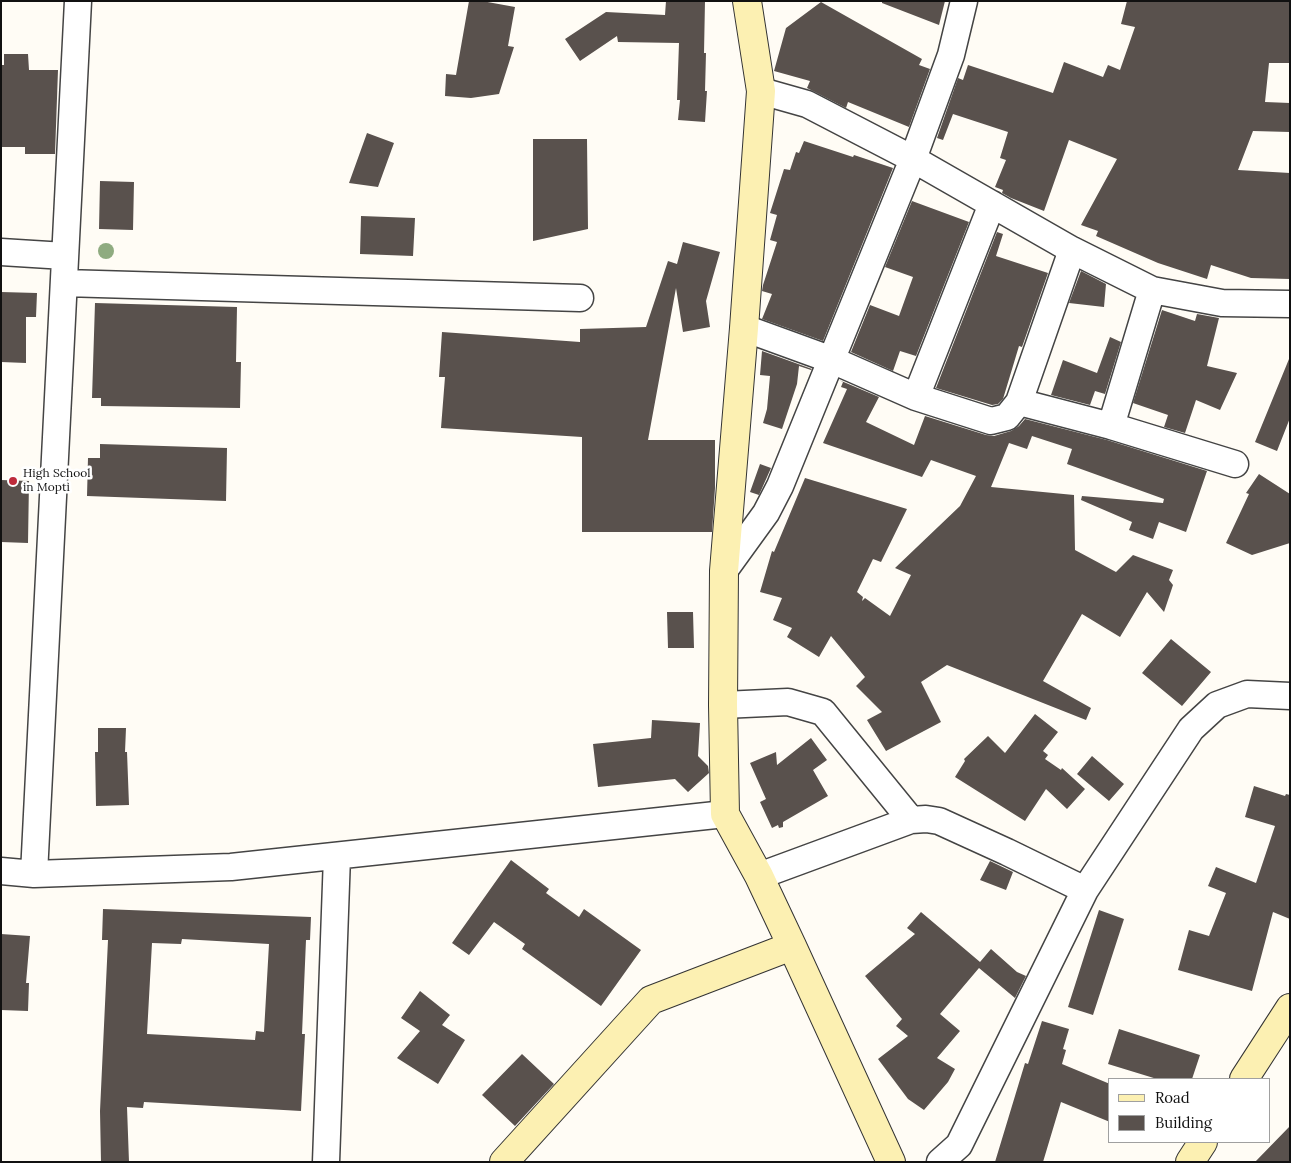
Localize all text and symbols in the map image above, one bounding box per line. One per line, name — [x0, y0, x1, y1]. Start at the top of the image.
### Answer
place label: High School in Mopti — [23, 467, 91, 495]
marker: High School in Mopti — [7, 475, 19, 487]
legend — [1108, 1078, 1271, 1143]
text: Road — [1155, 1088, 1190, 1107]
text: Building — [1155, 1113, 1212, 1132]

